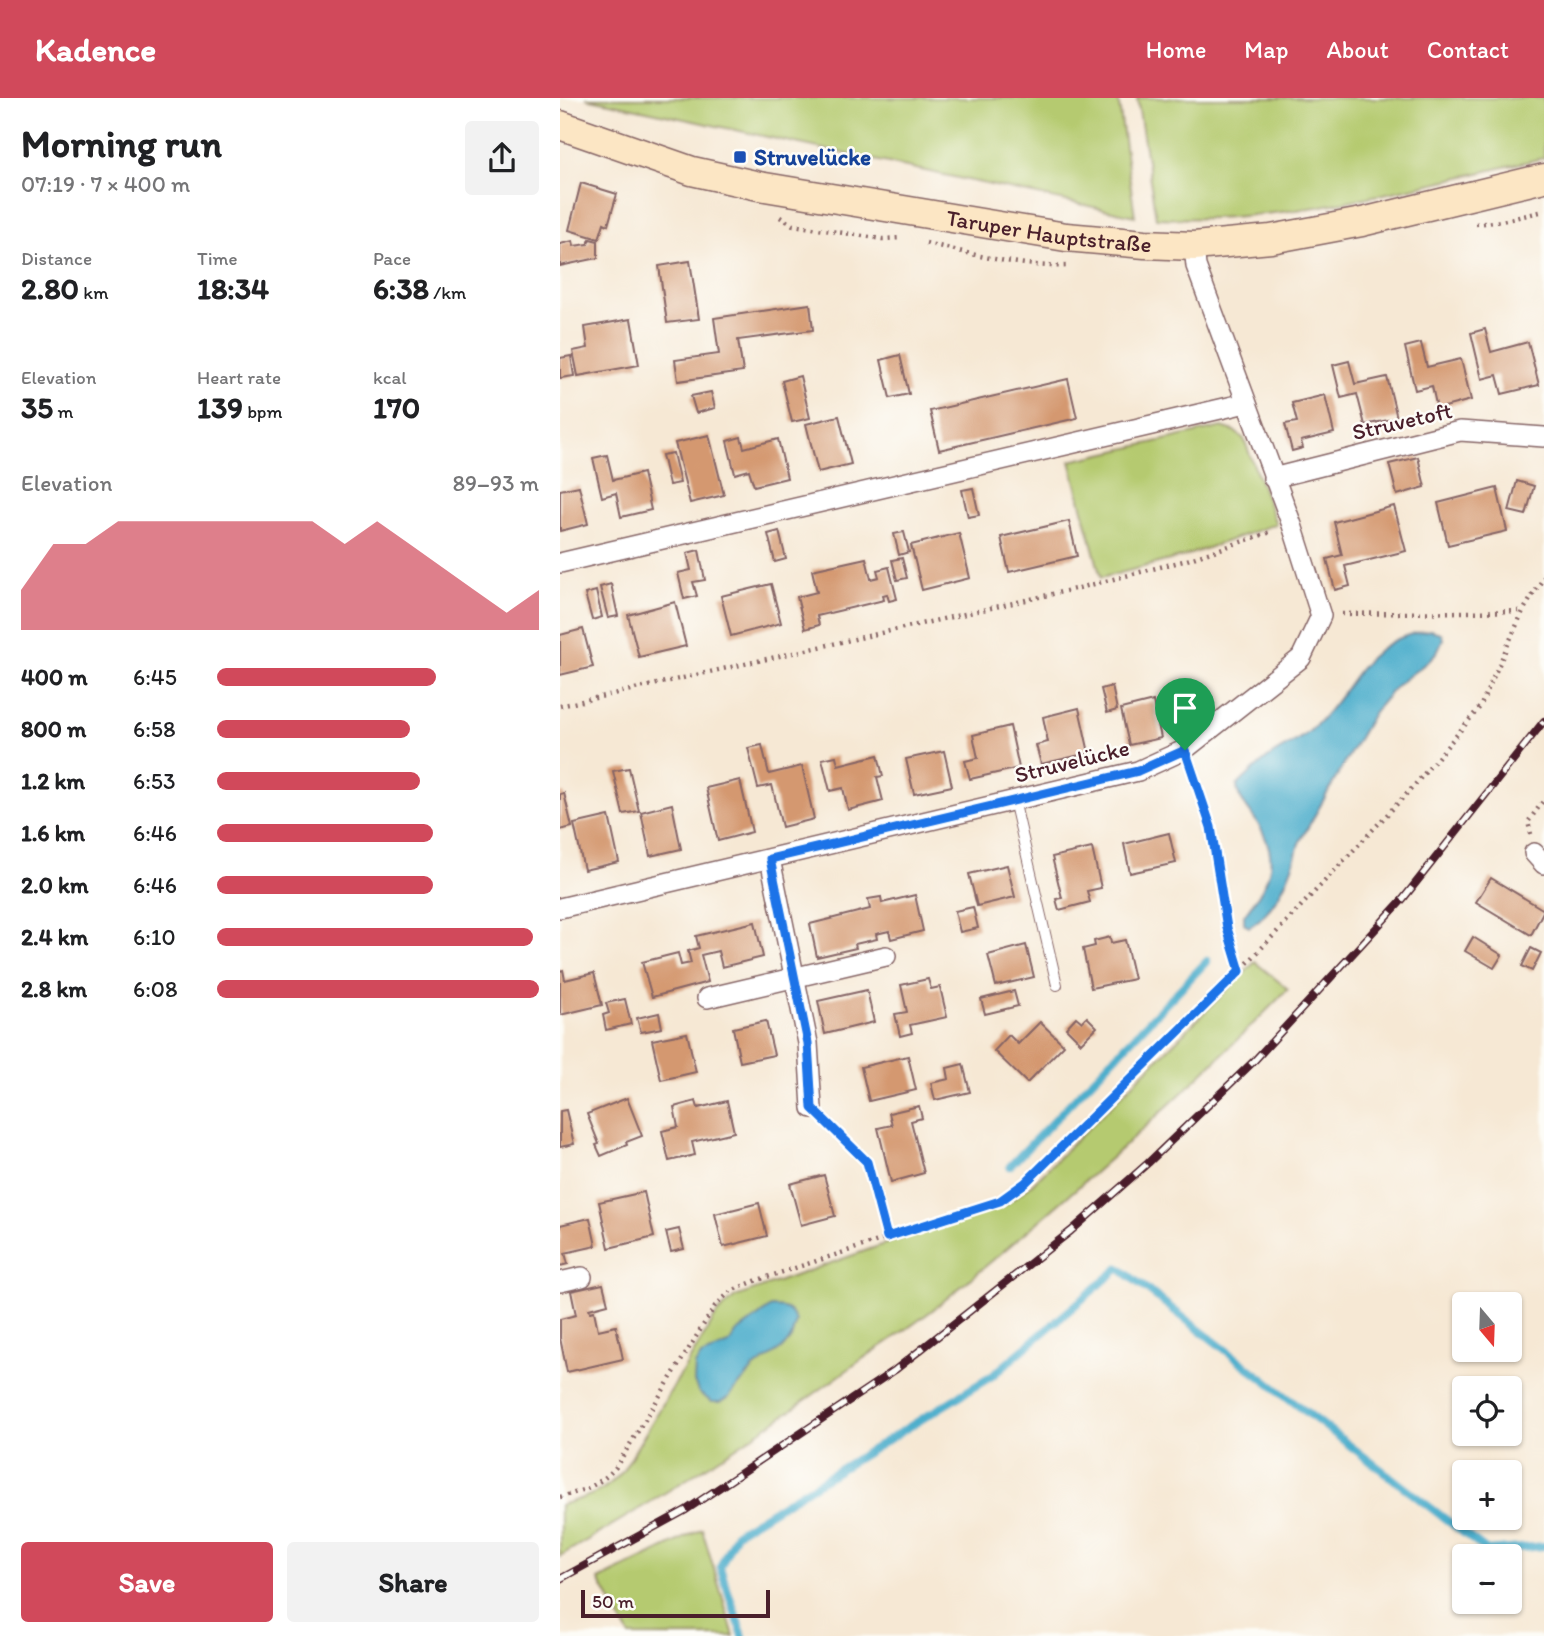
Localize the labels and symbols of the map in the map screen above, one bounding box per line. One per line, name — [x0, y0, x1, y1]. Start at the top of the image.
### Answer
place label: Struvelücke — [754, 143, 871, 171]
marker: Struvelücke — [732, 149, 748, 165]
street label: Taruper Hauptstraße — [944, 203, 1152, 258]
street label: Struvetoft — [1349, 396, 1455, 446]
pin — [1155, 678, 1215, 750]
street label: Struvelücke — [1012, 733, 1132, 789]
north arrow — [1452, 1292, 1522, 1362]
scale bar — [581, 1587, 770, 1619]

